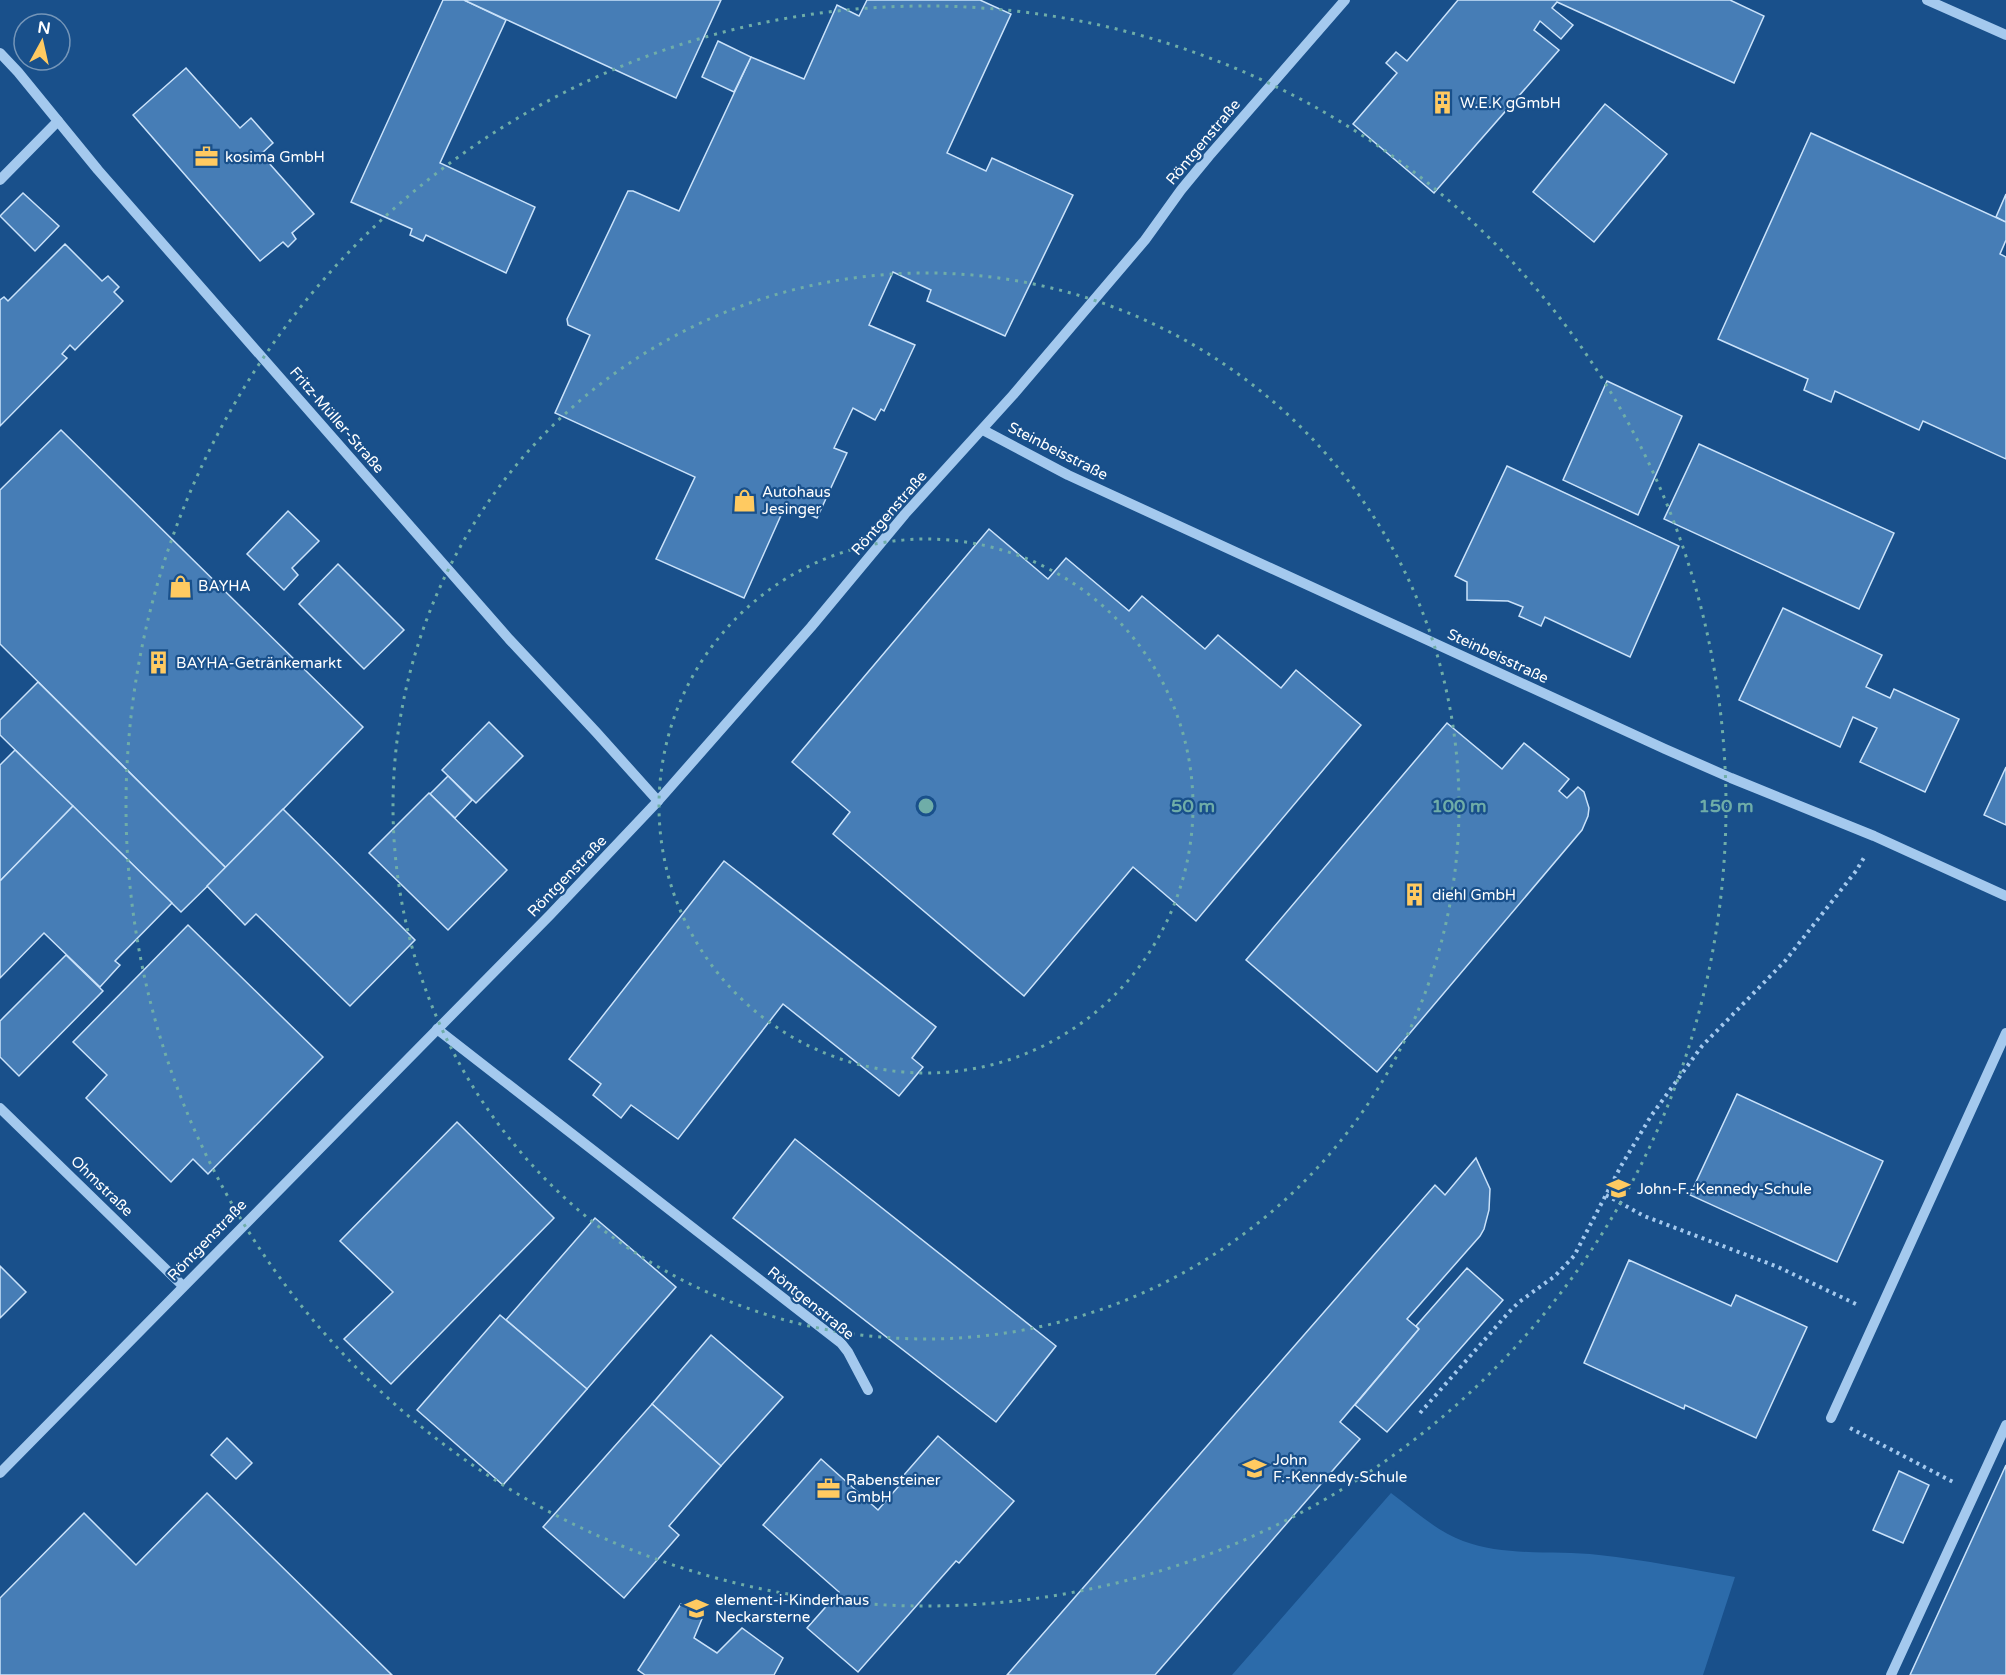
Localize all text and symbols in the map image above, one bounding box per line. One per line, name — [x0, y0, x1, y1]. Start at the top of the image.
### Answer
north arrow — [12, 12, 72, 72]
text: N — [36, 17, 52, 39]
building icon: W.E.K gGmbH — [1429, 90, 1455, 116]
place label: W.E.K gGmbH — [1460, 94, 1561, 112]
street label: Röntgenstraße — [1162, 96, 1244, 188]
office icon: kosima GmbH — [194, 144, 220, 170]
place label: kosima GmbH — [225, 148, 325, 166]
street label: Fritz-Müller-Straße — [286, 363, 388, 477]
street label: Steinbeisstraße — [1005, 418, 1111, 484]
street label: Röntgenstraße — [847, 467, 931, 559]
place label: Autohaus Jesinger — [762, 483, 831, 518]
shop icon: Autohaus Jesinger — [731, 488, 757, 514]
shop icon: BAYHA — [167, 573, 193, 599]
place label: BAYHA — [198, 577, 251, 595]
street label: Steinbeisstraße — [1445, 625, 1551, 687]
building icon: BAYHA-Getränkemarkt — [145, 650, 171, 676]
place label: BAYHA-Getränkemarkt — [176, 654, 342, 672]
text: 50 m — [1171, 795, 1215, 817]
text: 100 m — [1431, 795, 1487, 817]
text: 150 m — [1698, 795, 1754, 817]
centre of rings — [916, 796, 936, 816]
street label: Röntgenstraße — [524, 832, 610, 920]
building icon: diehl GmbH — [1401, 882, 1427, 908]
place label: diehl GmbH — [1432, 886, 1516, 904]
street label: Ohmstraße — [67, 1152, 137, 1220]
school or university icon: John-F.-Kennedy-Schule — [1606, 1176, 1632, 1202]
place label: John-F.-Kennedy-Schule — [1637, 1180, 1812, 1198]
street label: Röntgenstraße — [164, 1196, 250, 1284]
street label: Röntgenstraße — [764, 1263, 858, 1343]
place label: John F.-Kennedy-Schule — [1273, 1451, 1407, 1486]
school or university icon: John F.-Kennedy-Schule — [1242, 1456, 1268, 1482]
place label: Rabensteiner GmbH — [846, 1471, 941, 1506]
office icon: Rabensteiner GmbH — [815, 1476, 841, 1502]
place label: element-i-Kinderhaus Neckarsterne — [715, 1591, 869, 1626]
school or university icon: element-i-Kinderhaus Neckarsterne — [684, 1596, 710, 1622]

